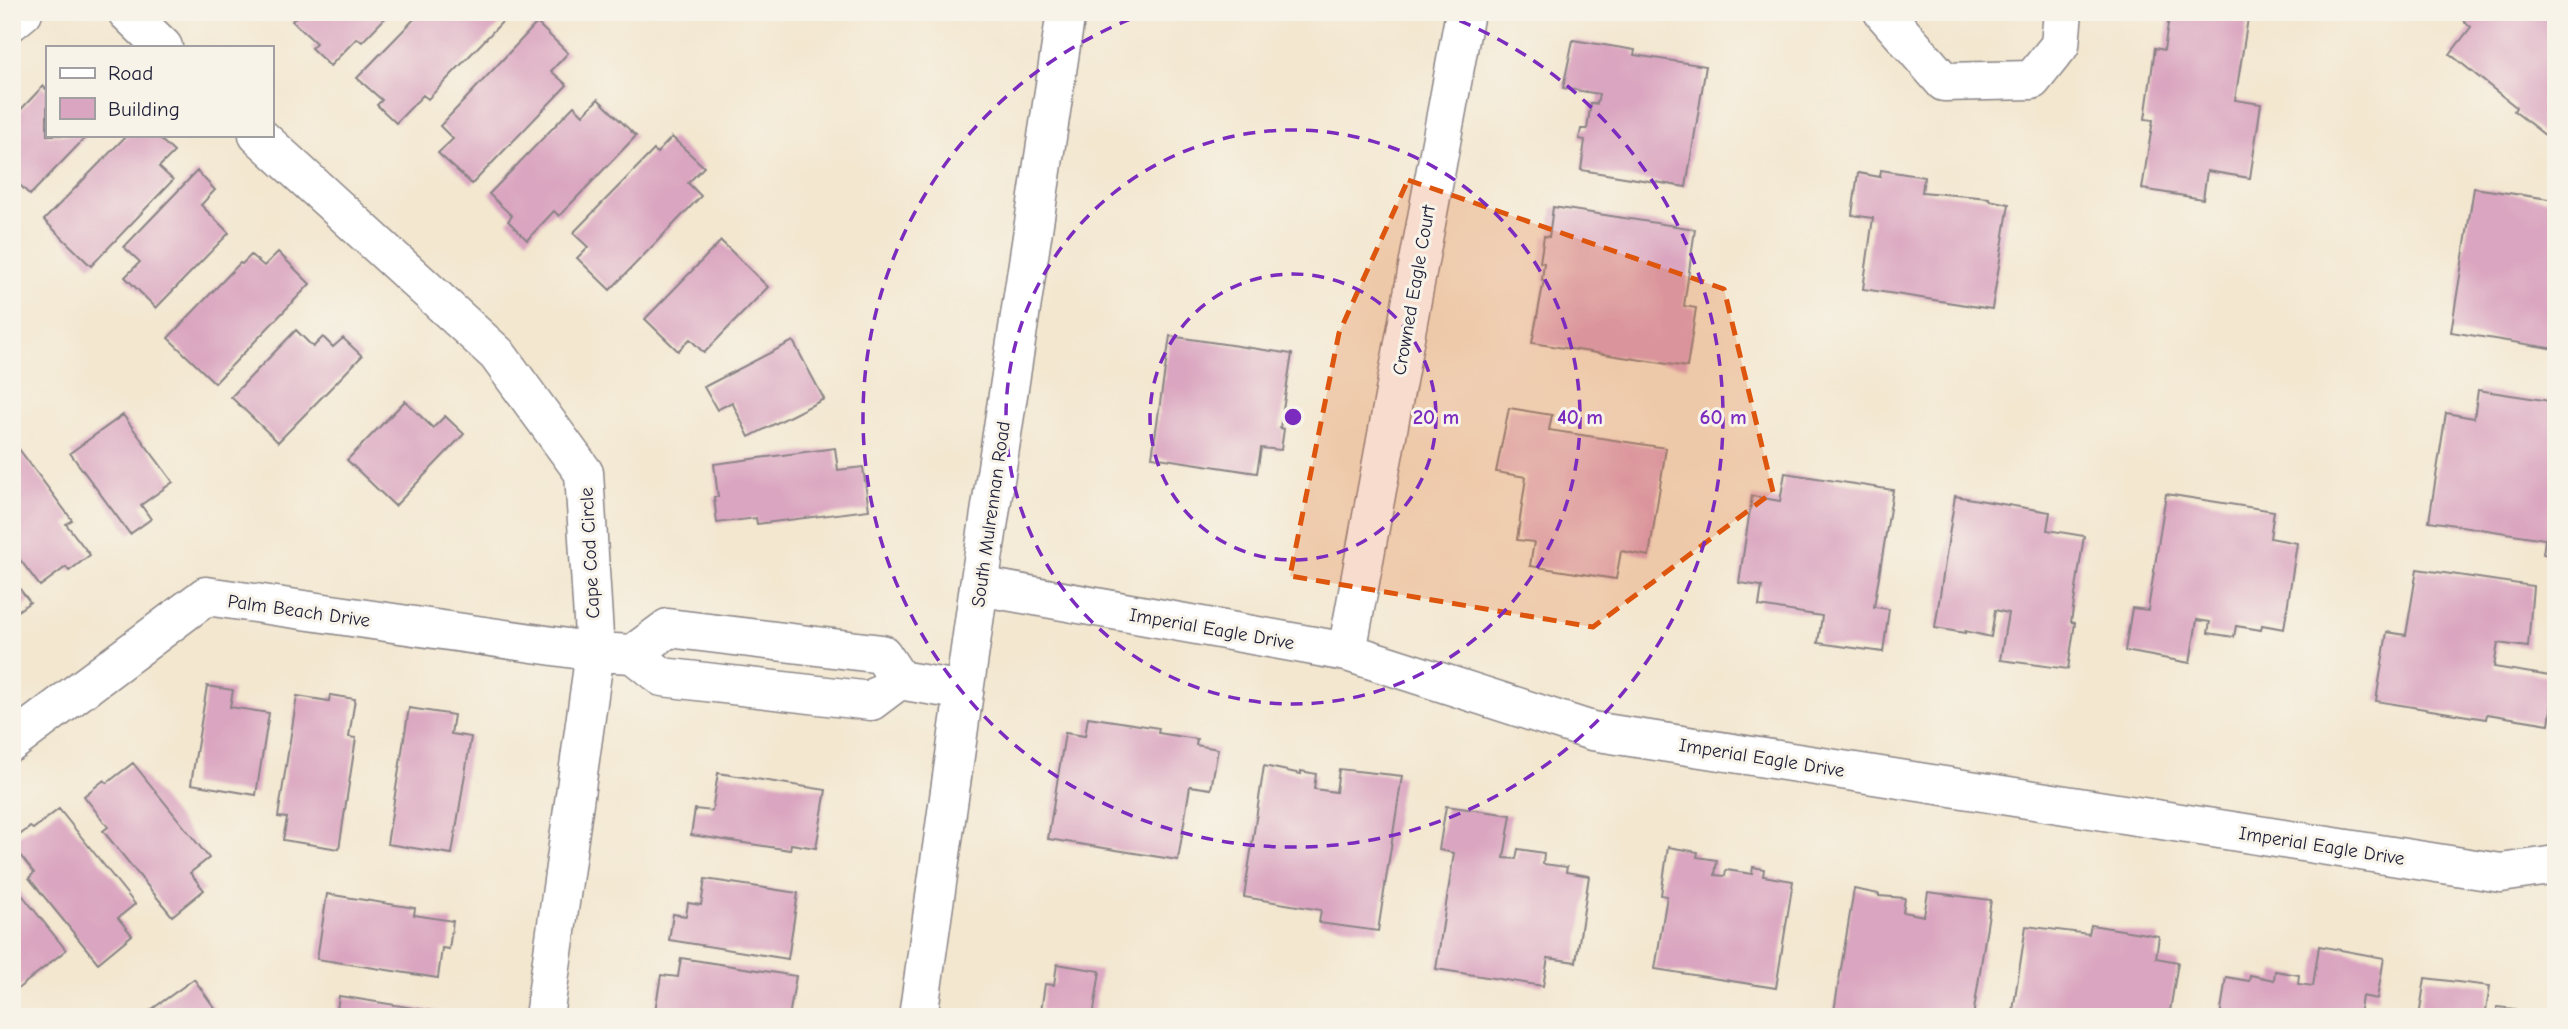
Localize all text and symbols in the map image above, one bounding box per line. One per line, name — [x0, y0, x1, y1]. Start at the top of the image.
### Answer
legend — [46, 46, 273, 136]
text: Road — [108, 61, 153, 85]
text: Building — [108, 97, 180, 121]
street label: Crowned Eagle Court — [1388, 203, 1440, 377]
centre of rings — [1281, 405, 1305, 429]
text: 20 m — [1413, 405, 1459, 429]
text: 40 m — [1557, 405, 1603, 429]
text: 60 m — [1699, 405, 1747, 429]
street label: South Mulrennan Road — [967, 420, 1015, 608]
street label: Cape Cod Circle — [576, 487, 604, 619]
street label: Palm Beach Drive — [226, 590, 371, 632]
street label: Imperial Eagle Drive — [1128, 604, 1296, 654]
street label: Imperial Eagle Drive — [1678, 734, 1846, 782]
street label: Imperial Eagle Drive — [2238, 822, 2406, 870]

